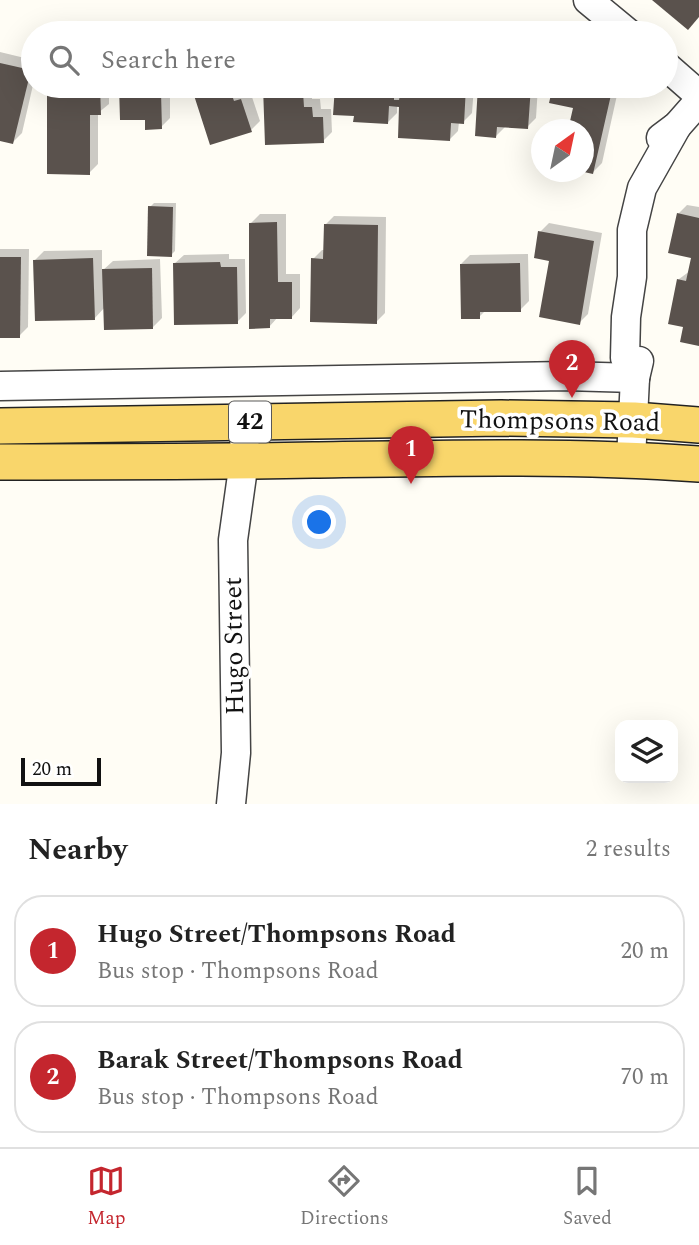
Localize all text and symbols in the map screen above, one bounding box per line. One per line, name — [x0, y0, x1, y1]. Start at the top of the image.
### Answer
search box — [21, 21, 678, 98]
text: Search here — [101, 40, 236, 80]
icon: search — [45, 41, 83, 79]
north arrow — [531, 119, 594, 182]
pin: 2 — [549, 340, 595, 398]
street label: Thompsons Road — [459, 399, 661, 443]
road number: 42 — [229, 402, 271, 442]
pin: 1 — [388, 426, 434, 484]
your location — [302, 505, 336, 539]
street label: Hugo Street — [213, 576, 255, 716]
map controls — [615, 720, 678, 783]
button: layers — [615, 720, 678, 783]
scale bar — [21, 755, 102, 787]
text: 20 m — [32, 755, 72, 784]
text: Nearby — [28, 827, 127, 873]
text: 2 results — [586, 832, 671, 867]
text: Hugo Street/Thompsons Road — [97, 914, 456, 954]
text: 1 — [47, 934, 59, 969]
text: 20 m — [620, 934, 669, 969]
text: Bus stop · Thompsons Road — [97, 954, 379, 989]
text: Barak Street/Thompsons Road — [97, 1040, 463, 1080]
text: 2 — [47, 1060, 59, 1095]
text: 70 m — [620, 1060, 669, 1095]
text: Bus stop · Thompsons Road — [97, 1080, 379, 1115]
tab: Map — [87, 1162, 126, 1233]
tab: Directions — [300, 1162, 389, 1233]
tab: Saved — [563, 1162, 612, 1233]

